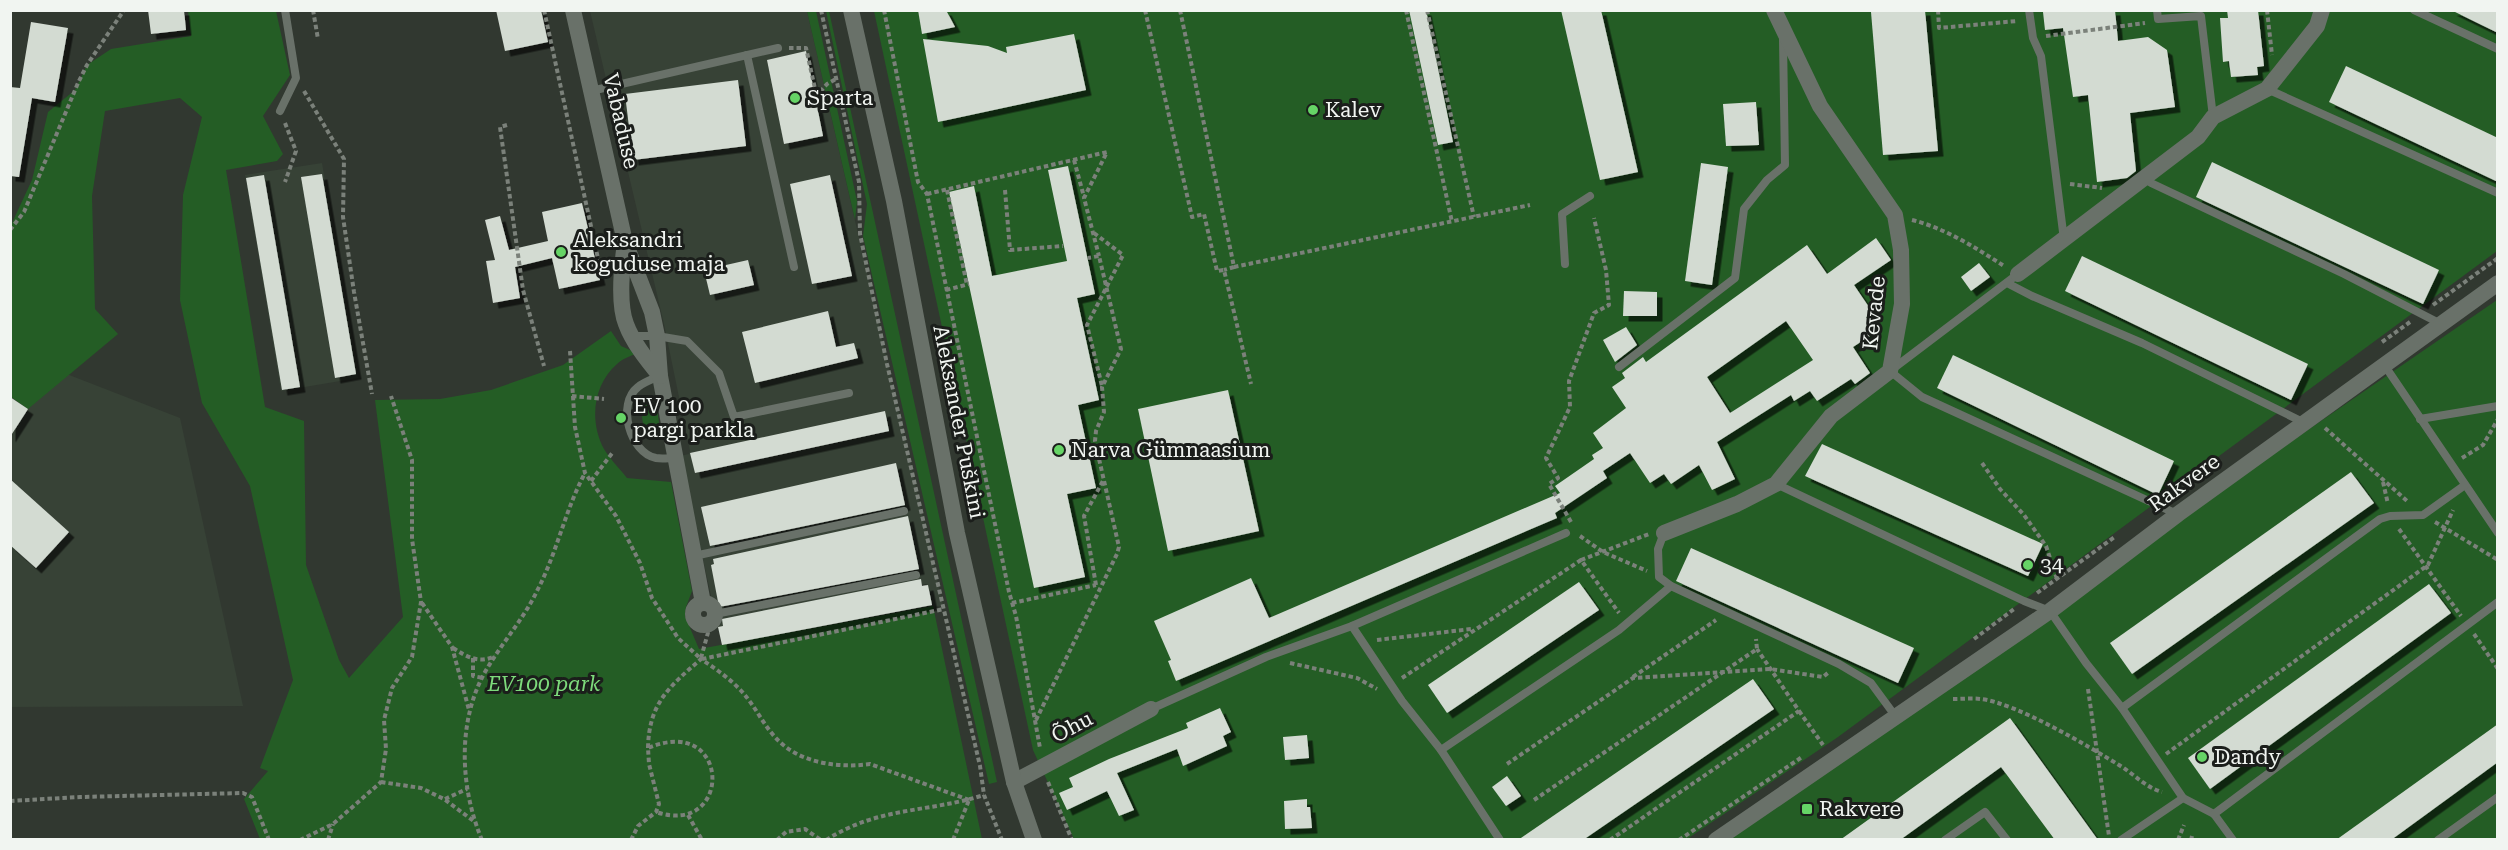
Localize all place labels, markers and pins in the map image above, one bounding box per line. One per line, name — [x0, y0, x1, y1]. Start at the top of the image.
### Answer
place label: Sparta — [807, 86, 874, 110]
marker: Sparta — [788, 91, 802, 105]
place label: Kalev — [1325, 98, 1382, 122]
marker: Kalev — [1306, 103, 1320, 117]
place label: Aleksandri koguduse maja — [573, 228, 725, 276]
marker: Aleksandri koguduse maja — [554, 245, 568, 259]
place label: EV 100 pargi parkla — [633, 394, 755, 442]
marker: EV 100 pargi parkla — [614, 411, 628, 425]
place label: Narva Gümnaasium — [1071, 438, 1271, 462]
marker: Narva Gümnaasium — [1052, 443, 1066, 457]
place label: 34 — [2040, 553, 2064, 577]
marker: 34 — [2021, 558, 2035, 572]
place label: Dandy — [2214, 745, 2282, 769]
marker: Dandy — [2195, 750, 2209, 764]
place label: Rakvere — [1819, 797, 1901, 821]
marker: Rakvere — [1800, 802, 1814, 816]

